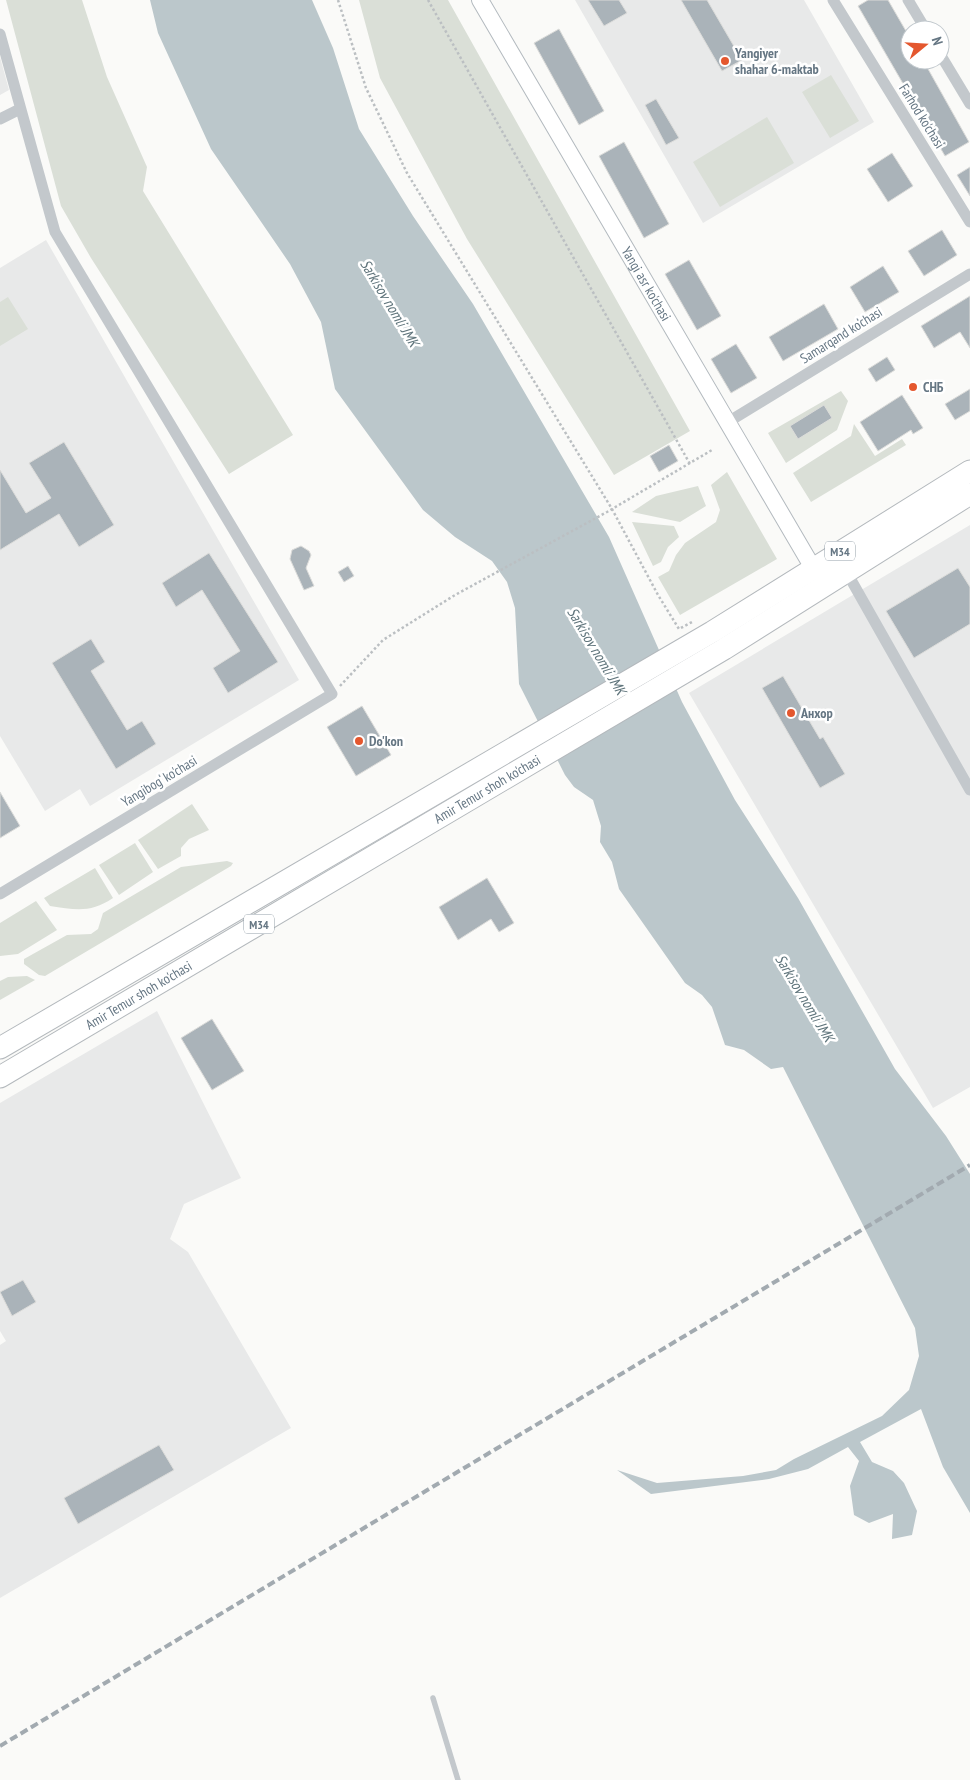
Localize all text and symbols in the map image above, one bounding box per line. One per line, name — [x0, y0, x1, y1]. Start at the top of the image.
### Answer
north arrow — [900, 20, 950, 70]
text: N — [928, 35, 947, 47]
place label: Yangiyer shahar 6-maktab — [734, 44, 819, 78]
marker: Yangiyer shahar 6-maktab — [719, 55, 731, 67]
street label: Farhod ko'chasi — [895, 80, 949, 152]
street label: Yangi asr ko'chasi — [618, 243, 675, 324]
water label: Sarkisov nomli JMK — [356, 256, 425, 353]
street label: Samarqand ko‘chasi — [797, 303, 885, 367]
place label: СНБ — [923, 378, 944, 396]
marker: СНБ — [907, 381, 919, 393]
road number: M34 — [825, 542, 855, 560]
water label: Sarkisov nomli JMK — [563, 604, 632, 701]
place label: Анхор — [800, 704, 833, 722]
marker: Анхор — [785, 707, 797, 719]
place label: Do'kon — [369, 732, 403, 750]
marker: Do'kon — [353, 735, 365, 747]
street label: Yangibog‘ ko'chasi — [118, 751, 200, 811]
street label: Amir Temur shoh ko'chasi — [431, 751, 544, 827]
road number: M34 — [244, 914, 274, 934]
water label: Sarkisov nomli JMK — [771, 951, 840, 1048]
street label: Amir Temur shoh ko'chasi — [82, 957, 195, 1034]

